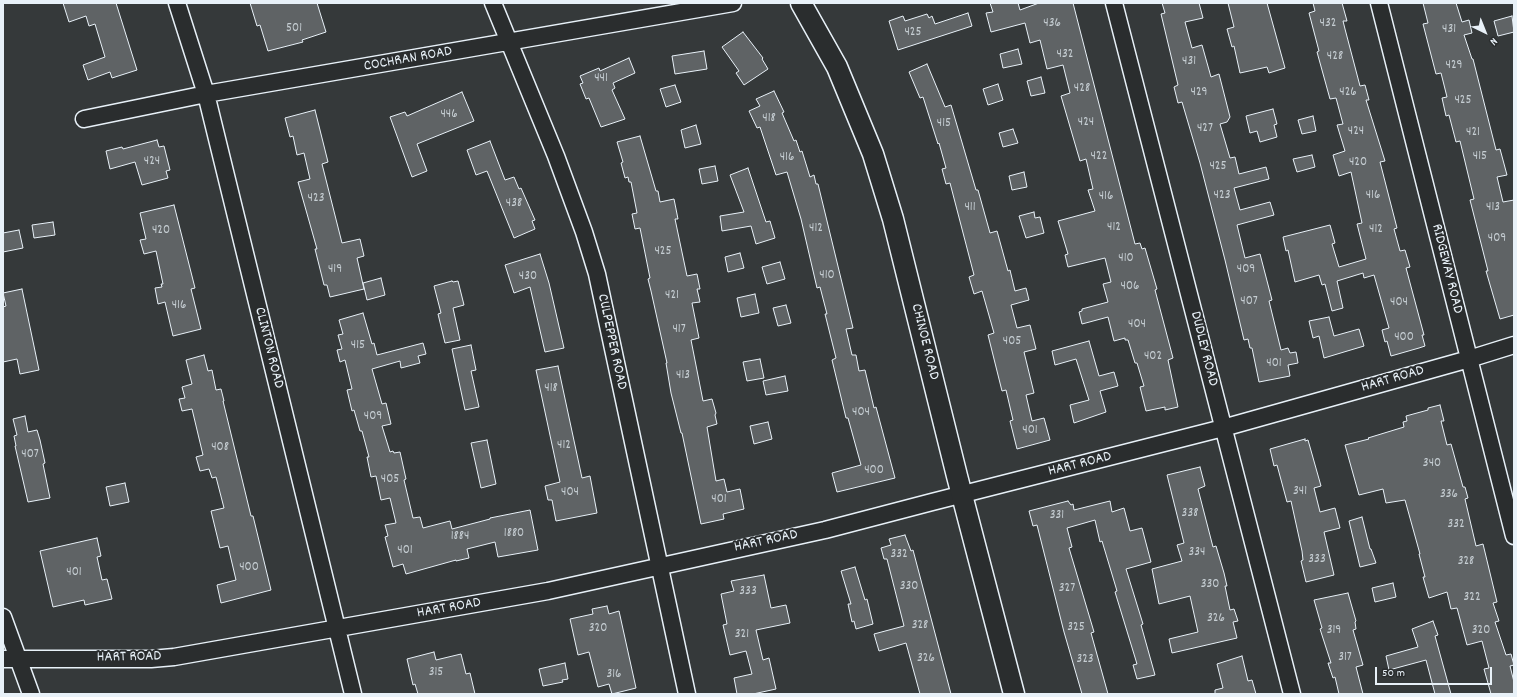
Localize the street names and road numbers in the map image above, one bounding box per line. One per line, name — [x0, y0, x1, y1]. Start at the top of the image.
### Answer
street label: COCHRAN ROAD — [362, 43, 454, 77]
street label: RIDGEWAY ROAD — [1426, 222, 1466, 316]
street label: CULPEPPER ROAD — [592, 292, 630, 392]
street label: CHINOE ROAD — [906, 302, 942, 382]
street label: CLINTON ROAD — [249, 306, 287, 390]
street label: DUDLEY ROAD — [1185, 310, 1221, 388]
street label: HART ROAD — [1360, 362, 1426, 398]
street label: HART ROAD — [1047, 448, 1113, 482]
street label: HART ROAD — [733, 526, 799, 558]
street label: HART ROAD — [416, 595, 482, 623]
street label: HART ROAD — [97, 648, 161, 668]

